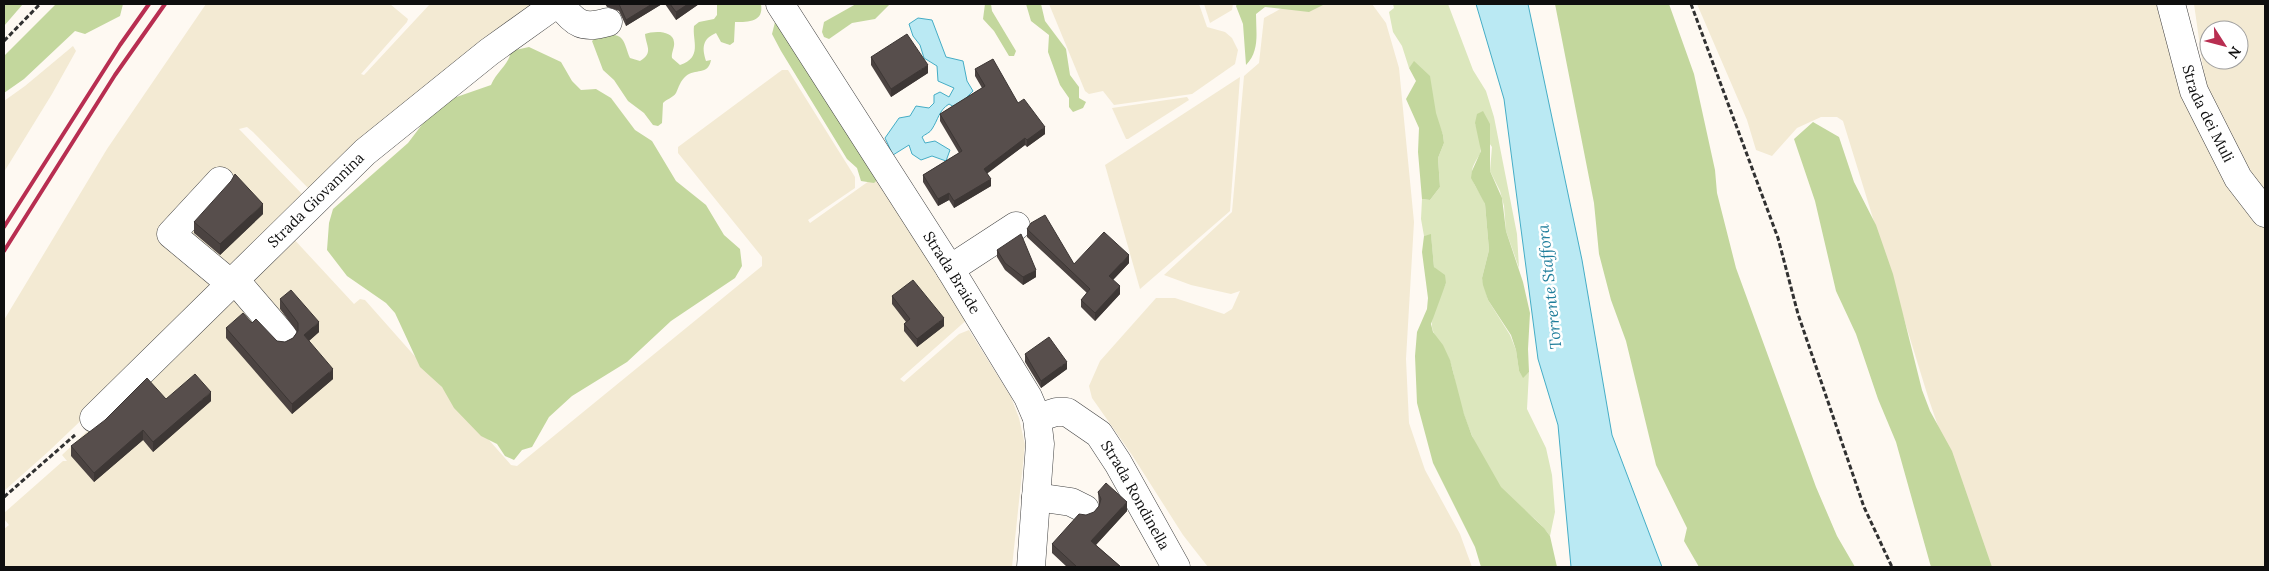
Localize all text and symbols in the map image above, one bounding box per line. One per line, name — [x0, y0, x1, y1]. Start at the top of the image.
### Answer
north arrow — [2199, 20, 2249, 70]
text: N — [2224, 43, 2245, 62]
street label: Strada dei Muli — [2178, 63, 2238, 165]
street label: Strada Giovannina — [263, 148, 368, 251]
water label: Torrente Staffora — [1532, 223, 1565, 350]
street label: Strada Braide — [919, 228, 985, 317]
street label: Strada Rondinella — [1097, 437, 1175, 553]

